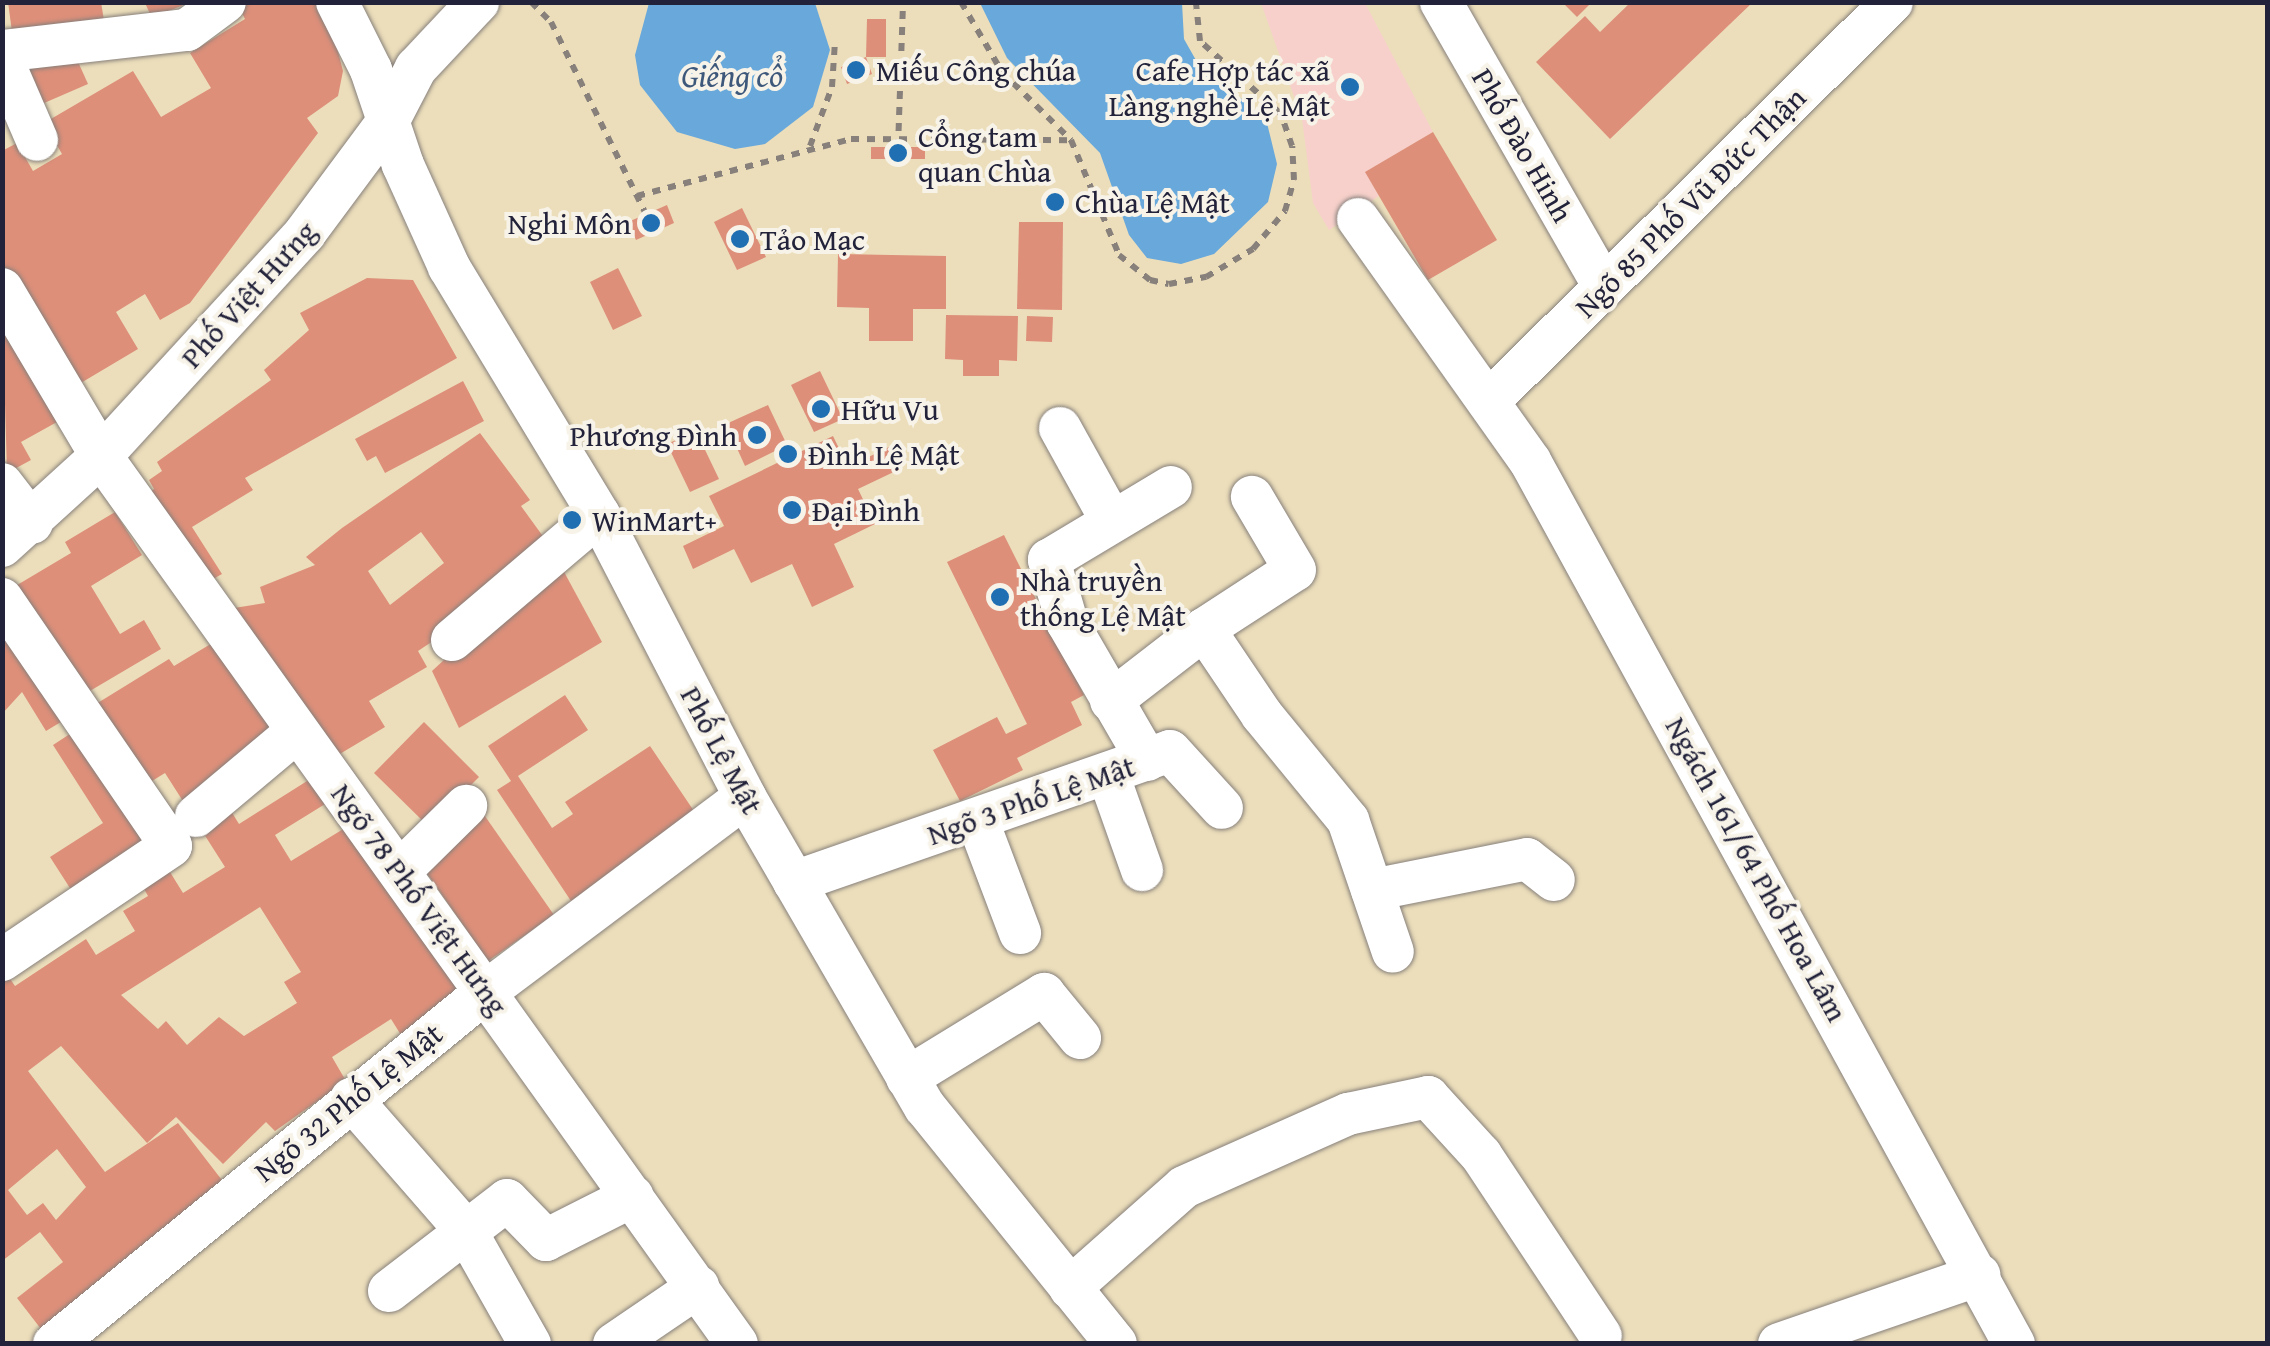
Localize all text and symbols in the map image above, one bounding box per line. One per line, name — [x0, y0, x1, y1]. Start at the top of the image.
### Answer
place label: Miếu Công chúa — [876, 52, 1076, 88]
place label: Cafe Hợp tác xã Làng nghề Lệ Mật — [1109, 52, 1330, 122]
water label: Giếng cổ — [681, 57, 783, 95]
marker: Miếu Công chúa — [845, 59, 867, 81]
street label: Phố Đào Hinh — [1465, 62, 1581, 228]
marker: Cafe Hợp tác xã Làng nghề Lệ Mật — [1339, 76, 1361, 98]
street label: Ngõ 85 Phố Vũ Đức Thận — [1567, 79, 1813, 325]
place label: Cổng tam quan Chùa — [918, 118, 1051, 188]
marker: Cổng tam quan Chùa — [887, 142, 909, 164]
place label: Chùa Lệ Mật — [1075, 184, 1230, 220]
marker: Chùa Lệ Mật — [1044, 191, 1066, 213]
place label: Nghi Môn — [508, 205, 631, 241]
marker: Nghi Môn — [640, 212, 662, 234]
street label: Phố Việt Hưng — [173, 213, 323, 375]
place label: Tảo Mạc — [760, 221, 865, 257]
marker: Tảo Mạc — [729, 228, 751, 250]
place label: Hữu Vu — [841, 391, 939, 427]
marker: Hữu Vu — [810, 398, 832, 420]
place label: Phương Đình — [570, 417, 737, 453]
marker: Phương Đình — [746, 424, 768, 446]
place label: Đình Lệ Mật — [808, 436, 960, 472]
marker: Đình Lệ Mật — [777, 443, 799, 465]
place label: Đại Đình — [812, 492, 920, 528]
marker: Đại Đình — [781, 499, 803, 521]
place label: WinMart+ — [592, 502, 717, 538]
marker: WinMart+ — [561, 509, 583, 531]
place label: Nhà truyền thống Lệ Mật — [1020, 562, 1186, 632]
marker: Nhà truyền thống Lệ Mật — [989, 586, 1011, 608]
street label: Phố Lệ Mật — [673, 680, 771, 820]
street label: Ngách 161/64 Phố Hoa Lâm — [1658, 711, 1856, 1027]
street label: Ngõ 3 Phố Lệ Mật — [923, 748, 1139, 852]
street label: Ngõ 78 Phố Việt Hưng — [324, 776, 516, 1022]
street label: Ngõ 32 Phố Lệ Mật — [247, 1015, 449, 1189]

